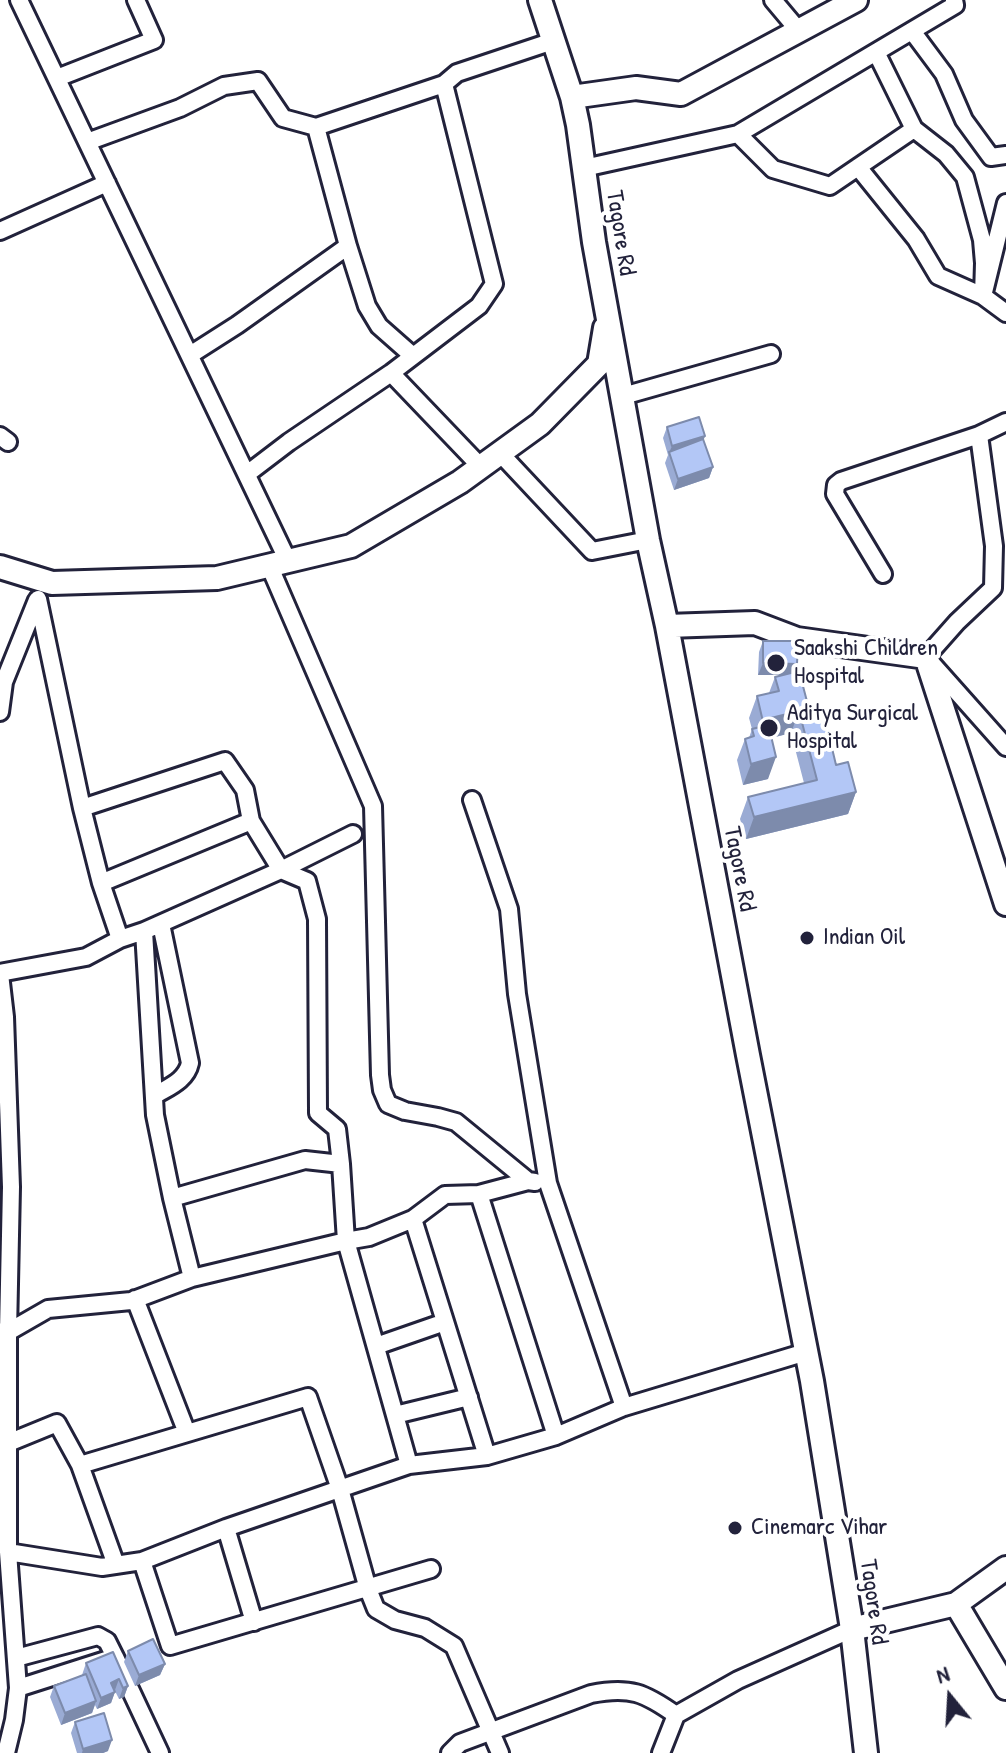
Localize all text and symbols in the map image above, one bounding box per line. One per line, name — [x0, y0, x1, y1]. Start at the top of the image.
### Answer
street label: Tagore Rd — [599, 188, 641, 278]
place label: Saakshi Children Hospital — [794, 635, 938, 691]
marker: Saakshi Children Hospital — [765, 652, 787, 674]
place label: Aditya Surgical Hospital — [787, 700, 918, 756]
marker: Aditya Surgical Hospital — [758, 717, 780, 739]
street label: Tagore Rd — [717, 824, 761, 914]
place label: Indian Oil — [823, 924, 905, 952]
marker: Indian Oil — [798, 929, 816, 947]
place label: Cinemarc Vihar — [751, 1514, 887, 1542]
marker: Cinemarc Vihar — [726, 1519, 744, 1537]
street label: Tagore Rd — [853, 1558, 893, 1646]
north arrow — [910, 1657, 990, 1737]
text: N — [932, 1658, 953, 1690]

